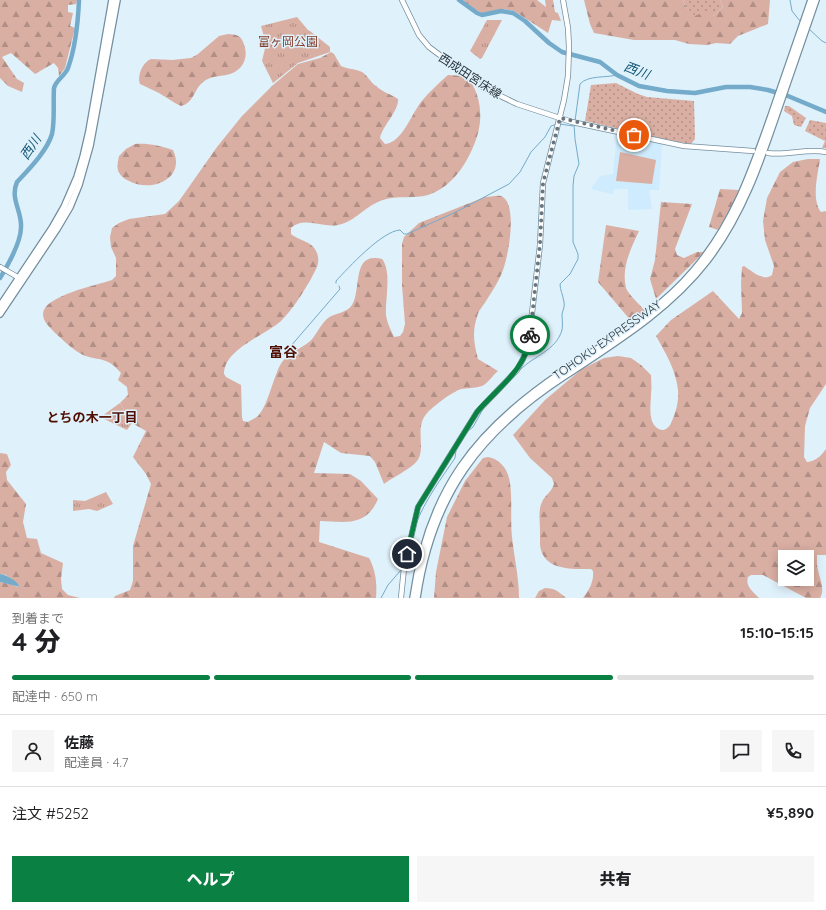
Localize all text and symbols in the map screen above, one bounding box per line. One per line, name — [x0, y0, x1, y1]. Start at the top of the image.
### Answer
park label: 富ヶ岡公園 — [258, 34, 318, 49]
street label: 西成田宮床線 — [436, 50, 505, 101]
water label: 西川 — [622, 58, 654, 83]
pin — [617, 118, 651, 152]
icon: bag — [623, 124, 645, 146]
water label: 西川 — [16, 130, 45, 162]
street label: TOHOKU EXPRESSWAY — [550, 296, 664, 383]
courier — [510, 315, 550, 355]
icon: bike — [519, 324, 541, 346]
district label: 富谷 — [269, 343, 298, 361]
district label: とちの木一丁目 — [46, 409, 138, 425]
pin — [390, 537, 424, 571]
icon: home — [396, 543, 418, 565]
map controls — [778, 550, 814, 586]
button: layers — [778, 550, 814, 586]
text: 到着まで — [12, 610, 64, 626]
text: 15:10–15:15 — [740, 623, 814, 642]
text: 4 分 — [12, 625, 61, 658]
text: 配達中 · 650 m — [12, 688, 98, 704]
button: person — [12, 730, 54, 772]
button: chat — [720, 730, 762, 772]
button: phone — [772, 730, 814, 772]
text: 佐藤 — [64, 733, 94, 752]
text: 配達員 · 4.7 — [64, 754, 129, 770]
text: ¥5,890 — [766, 803, 814, 822]
text: 注文 #5252 — [12, 804, 89, 823]
button: ヘルプ — [12, 856, 409, 902]
button: 共有 — [417, 856, 814, 902]

